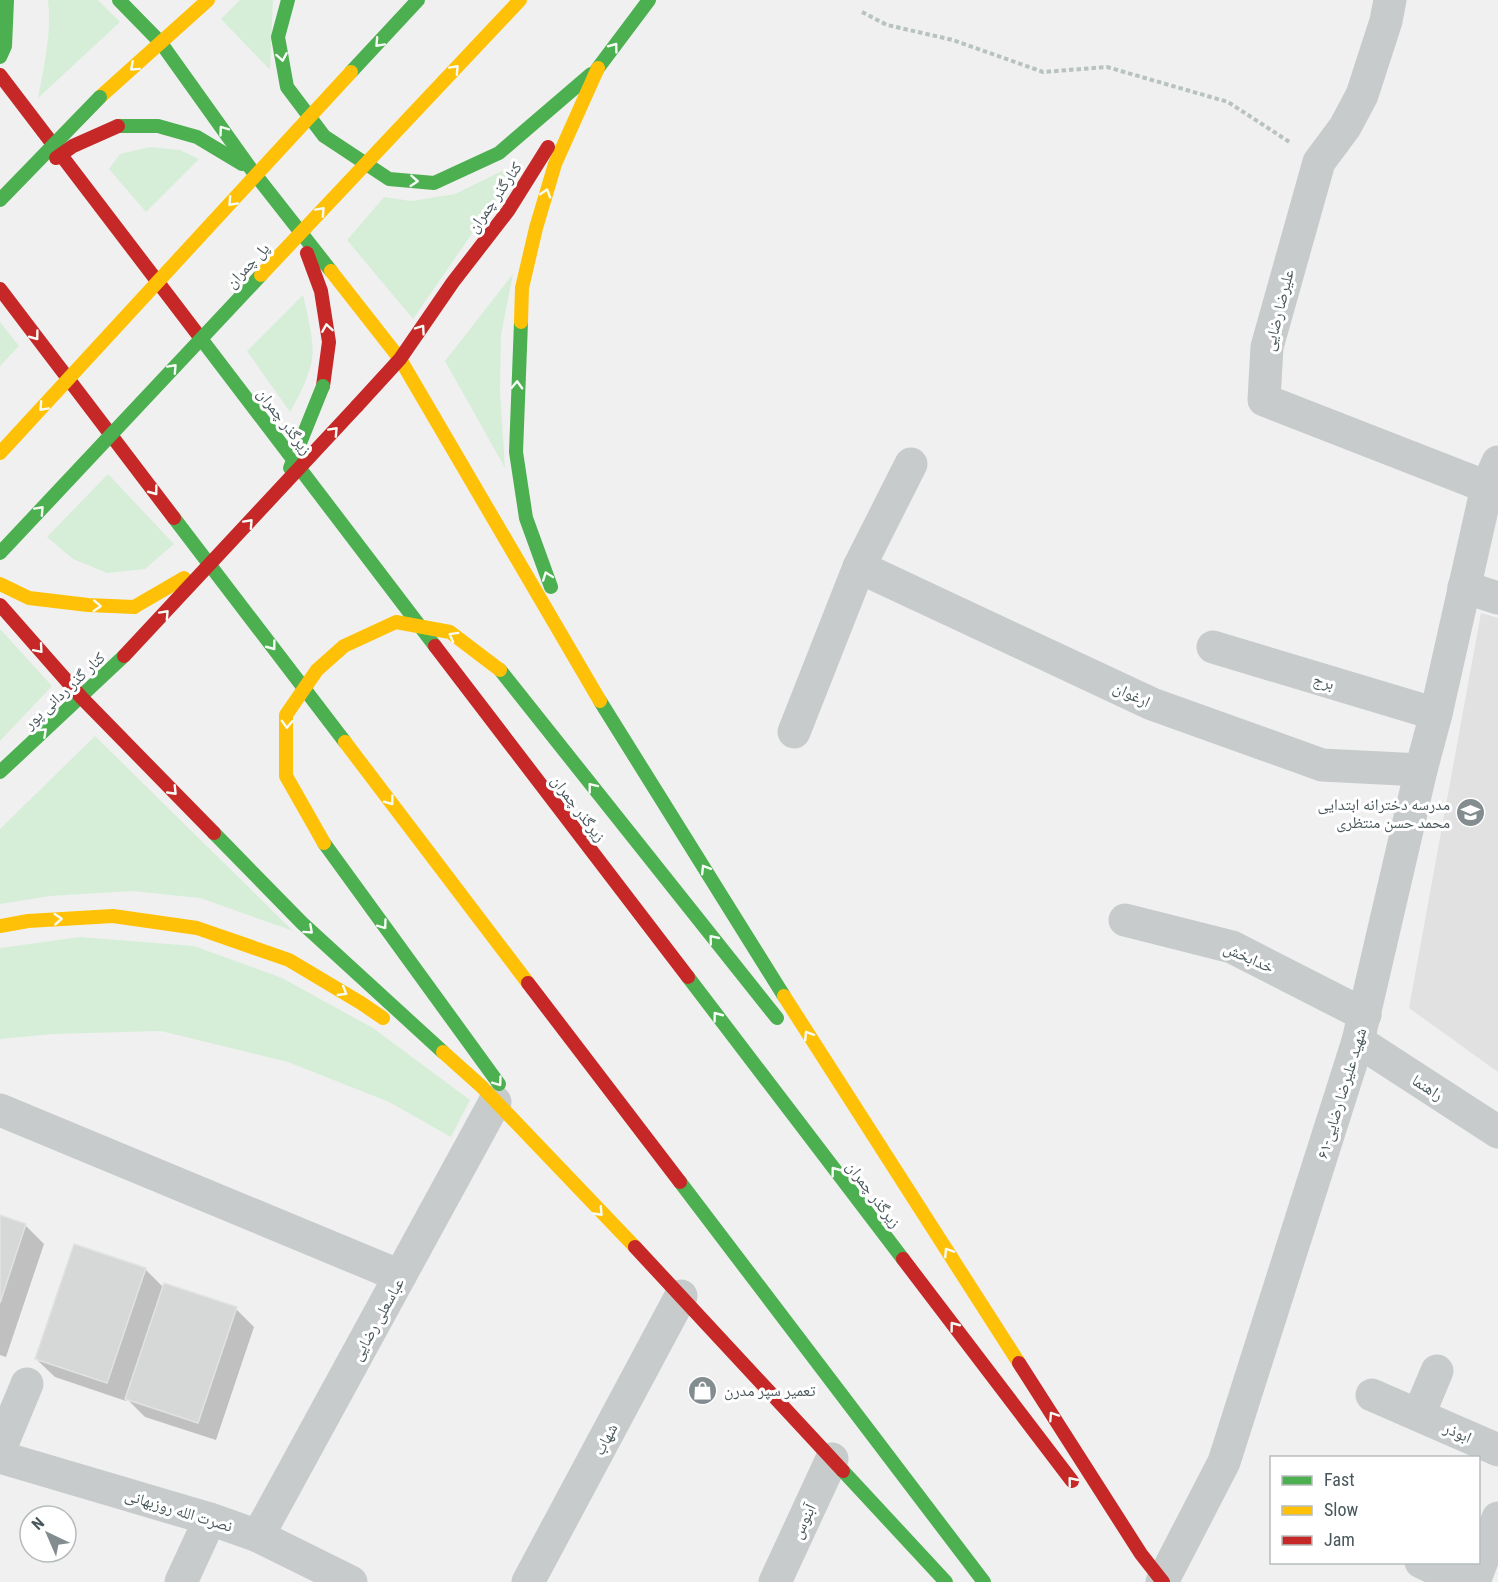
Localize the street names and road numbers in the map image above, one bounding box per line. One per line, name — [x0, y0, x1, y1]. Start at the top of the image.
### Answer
street label: کنارگذر چمران — [463, 158, 527, 237]
street label: پل چمران — [222, 239, 274, 293]
street label: علیرضا رضایی — [1259, 267, 1299, 353]
street label: زیرگذر چمران — [253, 384, 316, 459]
street label: کنار گذر ردانی پور — [19, 648, 110, 734]
street label: برج — [1311, 669, 1337, 695]
street label: ارغوان — [1110, 678, 1153, 712]
street label: زیرگذر چمران — [547, 771, 610, 846]
street label: خدابخش — [1220, 938, 1277, 978]
street label: ۶۱-شهید علیرضا رضایی — [1313, 1025, 1371, 1161]
street label: راهنما — [1409, 1070, 1447, 1104]
street label: زیرگذر چمران — [842, 1157, 905, 1232]
street label: عباسعلی رضایی — [347, 1274, 409, 1364]
street label: ابوذر — [1440, 1418, 1475, 1447]
street label: شهاب — [589, 1420, 622, 1458]
street label: نصرت الله روزبهانی — [123, 1485, 235, 1537]
street label: آبنوس — [787, 1500, 821, 1542]

